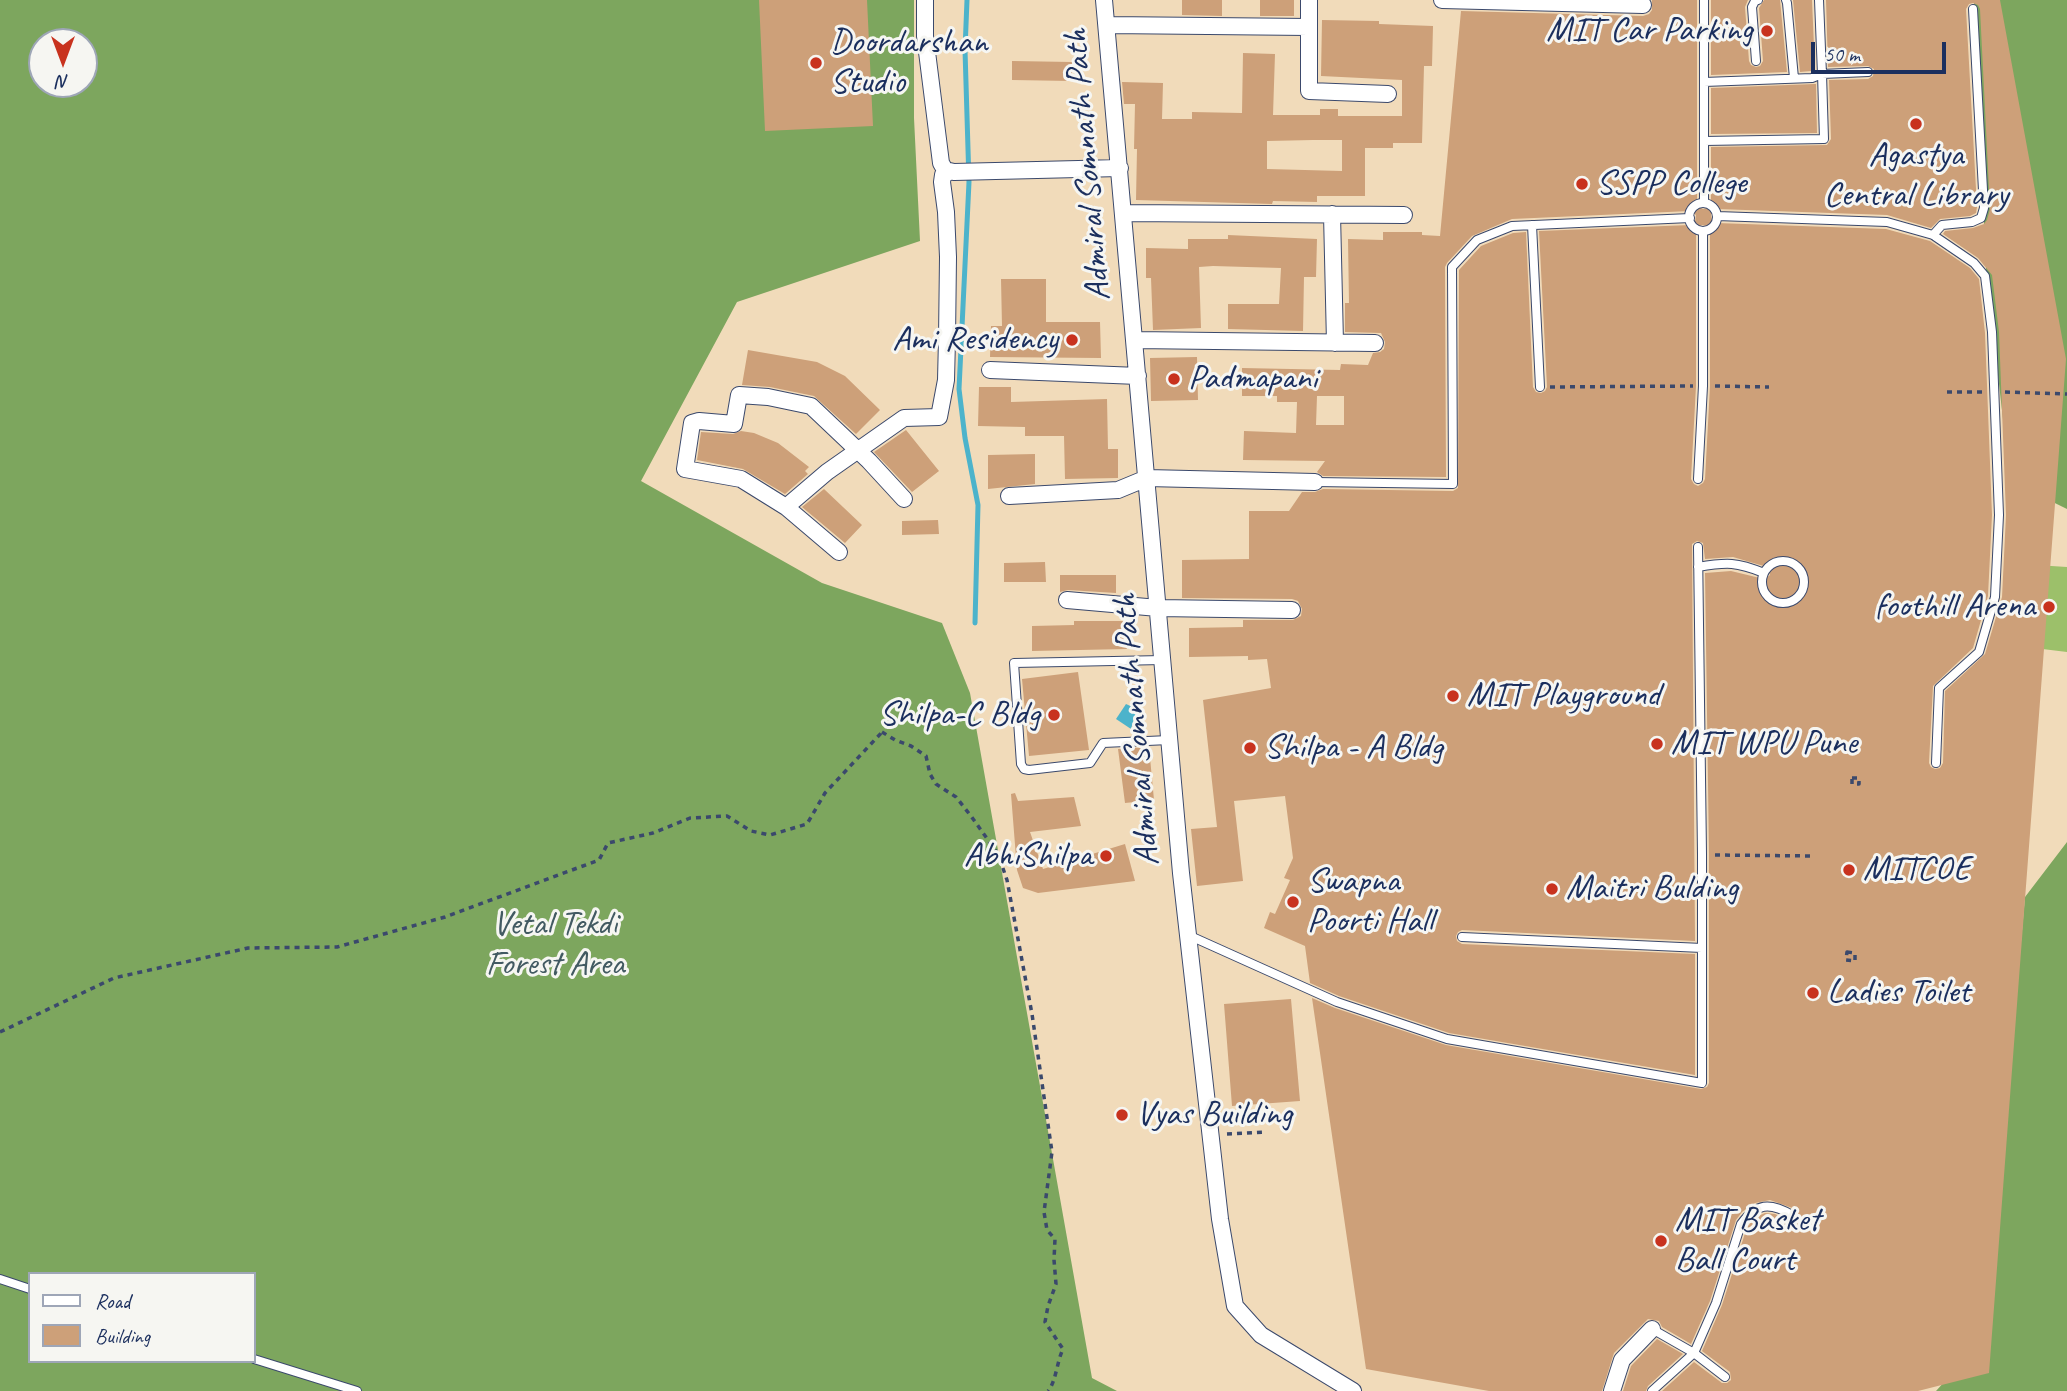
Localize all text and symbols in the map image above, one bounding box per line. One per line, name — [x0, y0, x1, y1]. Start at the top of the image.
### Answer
place label: MIT Car Parking — [1546, 10, 1753, 52]
place label: Doordarshan Studio — [830, 22, 987, 104]
marker: MIT Car Parking — [1759, 23, 1775, 39]
street label: Admiral Somnath Path — [1055, 27, 1121, 303]
north arrow — [28, 28, 98, 98]
scale bar — [1815, 28, 1950, 72]
text: 50 m — [1824, 41, 1860, 67]
marker: Doordarshan Studio — [808, 55, 824, 71]
text: N — [57, 70, 69, 94]
marker: Agastya Central Library — [1908, 116, 1924, 132]
place label: Agastya Central Library — [1824, 135, 2008, 217]
place label: SSPP College — [1596, 163, 1746, 205]
marker: SSPP College — [1574, 176, 1590, 192]
place label: Ami Residency — [892, 319, 1058, 361]
marker: Ami Residency — [1064, 332, 1080, 348]
place label: Padmapani — [1188, 358, 1317, 400]
marker: Padmapani — [1166, 371, 1182, 387]
place label: foothill Arena — [1875, 586, 2035, 628]
street label: Admiral Somnath Path — [1104, 592, 1170, 868]
marker: foothill Arena — [2041, 599, 2057, 615]
place label: MIT Playground — [1467, 675, 1660, 717]
marker: MIT Playground — [1445, 688, 1461, 704]
place label: Shilpa-C Bldg — [879, 694, 1040, 736]
marker: Shilpa-C Bldg — [1046, 707, 1062, 723]
place label: MIT WPU Pune — [1671, 723, 1857, 765]
place label: Shilpa - A Bldg — [1264, 727, 1443, 769]
marker: MIT WPU Pune — [1649, 736, 1665, 752]
marker: Shilpa - A Bldg — [1242, 740, 1258, 756]
place label: AbhiShilpa — [964, 835, 1092, 877]
marker: AbhiShilpa — [1098, 848, 1114, 864]
place label: MITCOE — [1863, 849, 1970, 891]
place label: Swapna Poorti Hall — [1307, 861, 1433, 943]
marker: MITCOE — [1841, 862, 1857, 878]
place label: Maitri Bulding — [1566, 868, 1738, 910]
marker: Maitri Bulding — [1544, 881, 1560, 897]
marker: Swapna Poorti Hall — [1285, 894, 1301, 910]
park label: Vetal Tekdi Forest Area — [486, 904, 624, 986]
place label: Ladies Toilet — [1827, 972, 1970, 1014]
marker: Ladies Toilet — [1805, 985, 1821, 1001]
place label: Vyas Building — [1136, 1094, 1293, 1136]
marker: Vyas Building — [1114, 1107, 1130, 1123]
place label: MIT Basket Ball Court — [1675, 1200, 1820, 1282]
marker: MIT Basket Ball Court — [1653, 1233, 1669, 1249]
legend — [28, 1272, 256, 1363]
text: Road — [95, 1288, 130, 1314]
text: Building — [95, 1323, 150, 1349]

